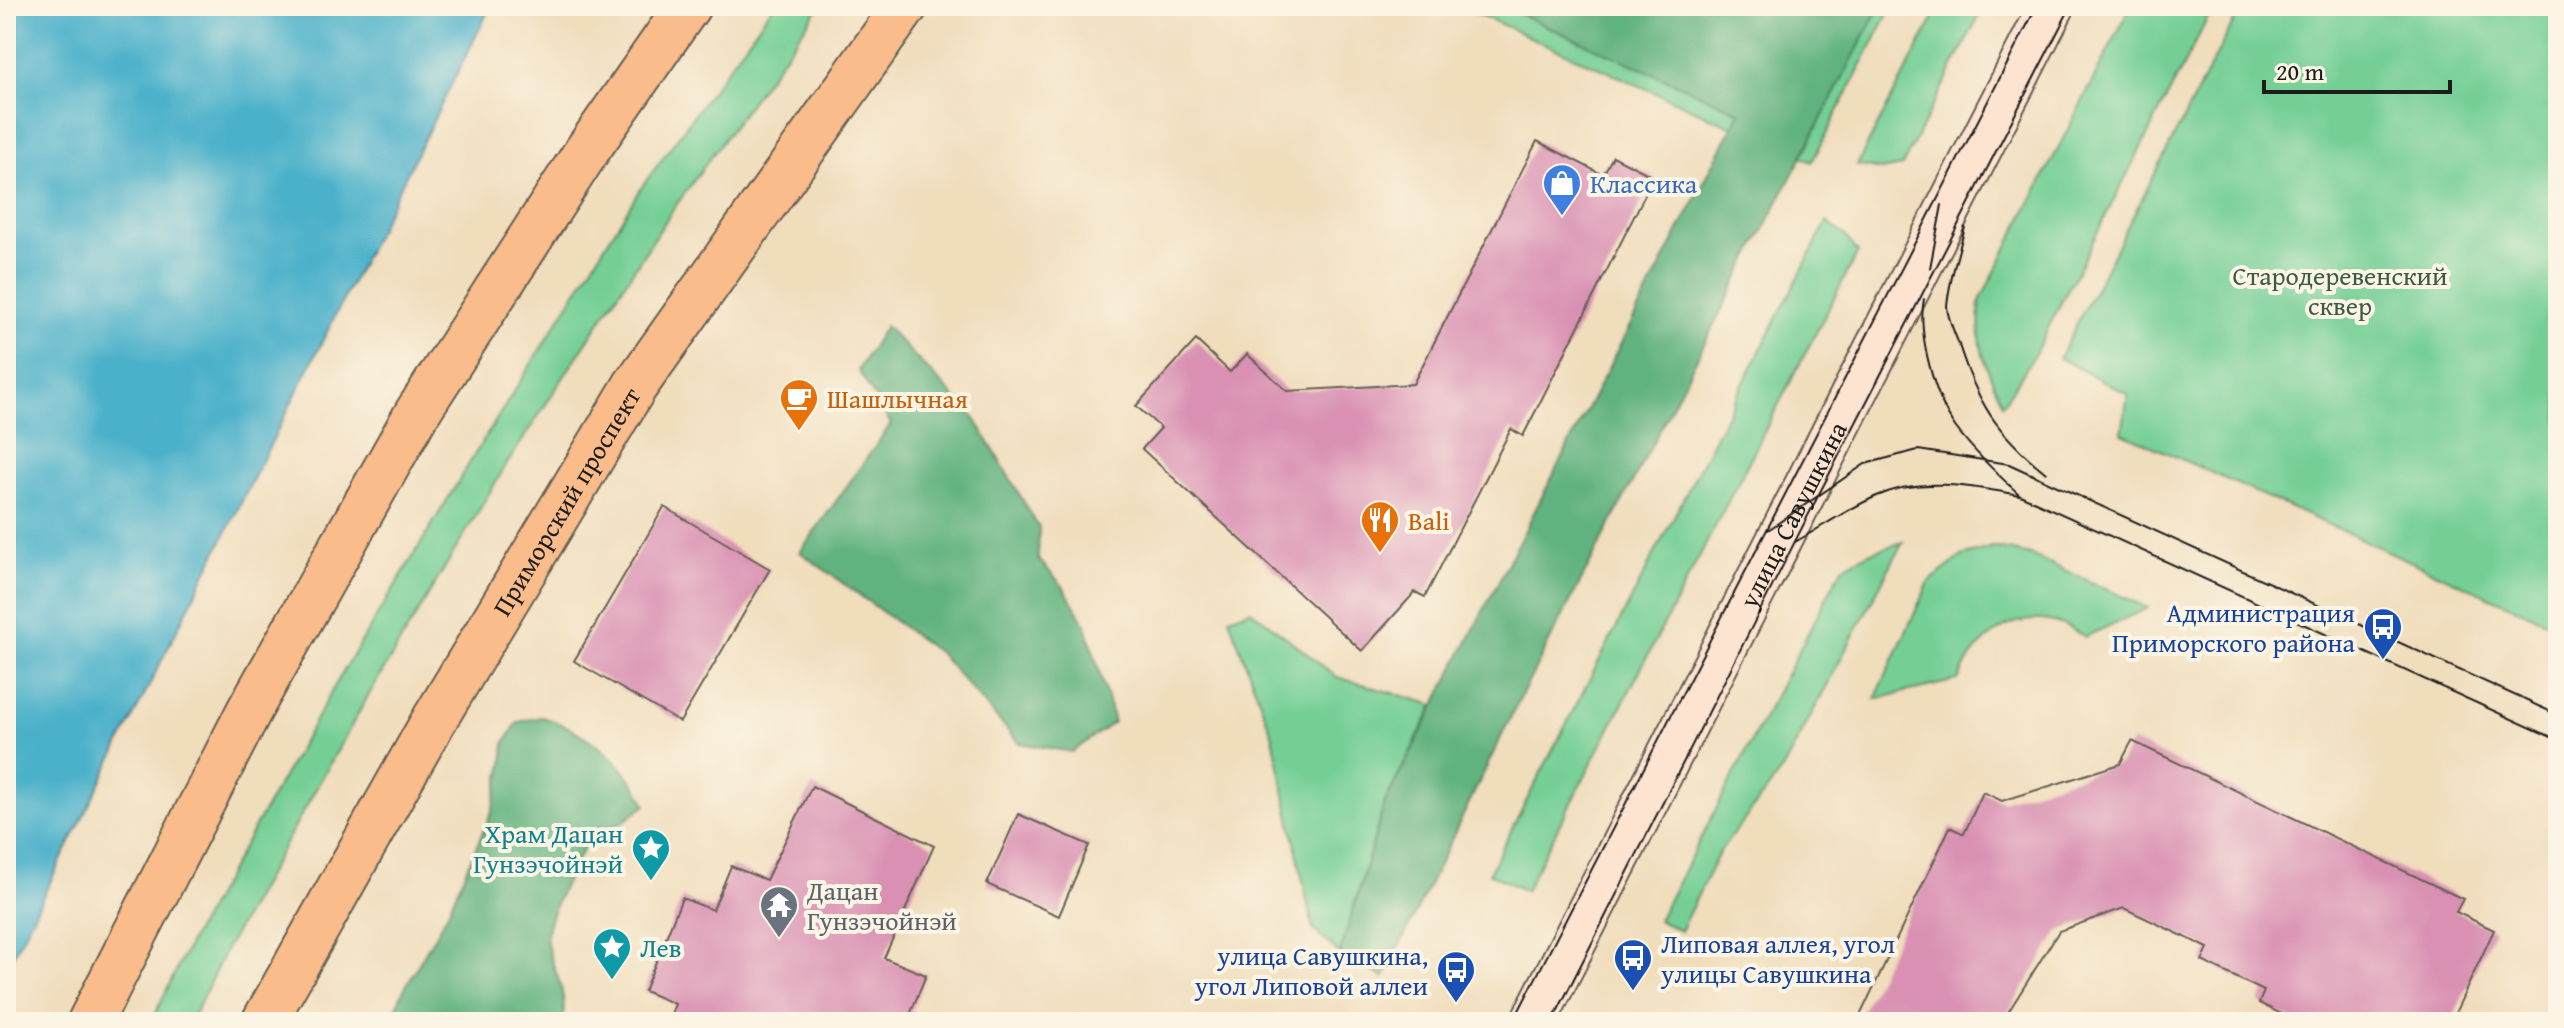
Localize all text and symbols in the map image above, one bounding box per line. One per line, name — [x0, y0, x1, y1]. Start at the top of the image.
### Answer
scale bar — [2264, 44, 2450, 94]
text: 20 m — [2276, 54, 2324, 89]
shop icon: Классика — [1541, 162, 1583, 217]
place label: Классика — [1590, 164, 1698, 203]
park label: Стародеревенский сквер — [2233, 256, 2447, 325]
cafe icon: Шашлычная — [778, 377, 820, 432]
street label: Приморский проспект — [482, 379, 650, 623]
place label: Шашлычная — [827, 379, 968, 418]
street label: улица Савушкина — [1728, 414, 1856, 615]
restaurant icon: Bali — [1359, 499, 1401, 554]
place label: Bali — [1408, 501, 1450, 540]
place label: Администрация Приморского района — [2112, 593, 2356, 662]
bus stop icon: Администрация Приморского района — [2362, 606, 2404, 661]
place label: Храм Дацан Гунзэчойнэй — [473, 814, 623, 883]
place icon: Храм Дацан Гунзэчойнэй — [630, 827, 672, 882]
place label: Дацан Гунзэчойнэй — [806, 871, 957, 940]
temple icon: Дацан Гунзэчойнэй — [758, 884, 800, 939]
place label: Липовая аллея, угол улицы Савушкина — [1660, 924, 1895, 993]
place icon: Лев — [591, 926, 633, 981]
place label: Лев — [640, 928, 681, 967]
place label: улица Савушкина, угол Липовой аллеи — [1194, 936, 1428, 1005]
bus stop icon: Липовая аллея, угол улицы Савушкина — [1612, 937, 1654, 992]
bus stop icon: улица Савушкина, угол Липовой аллеи — [1435, 949, 1477, 1004]

